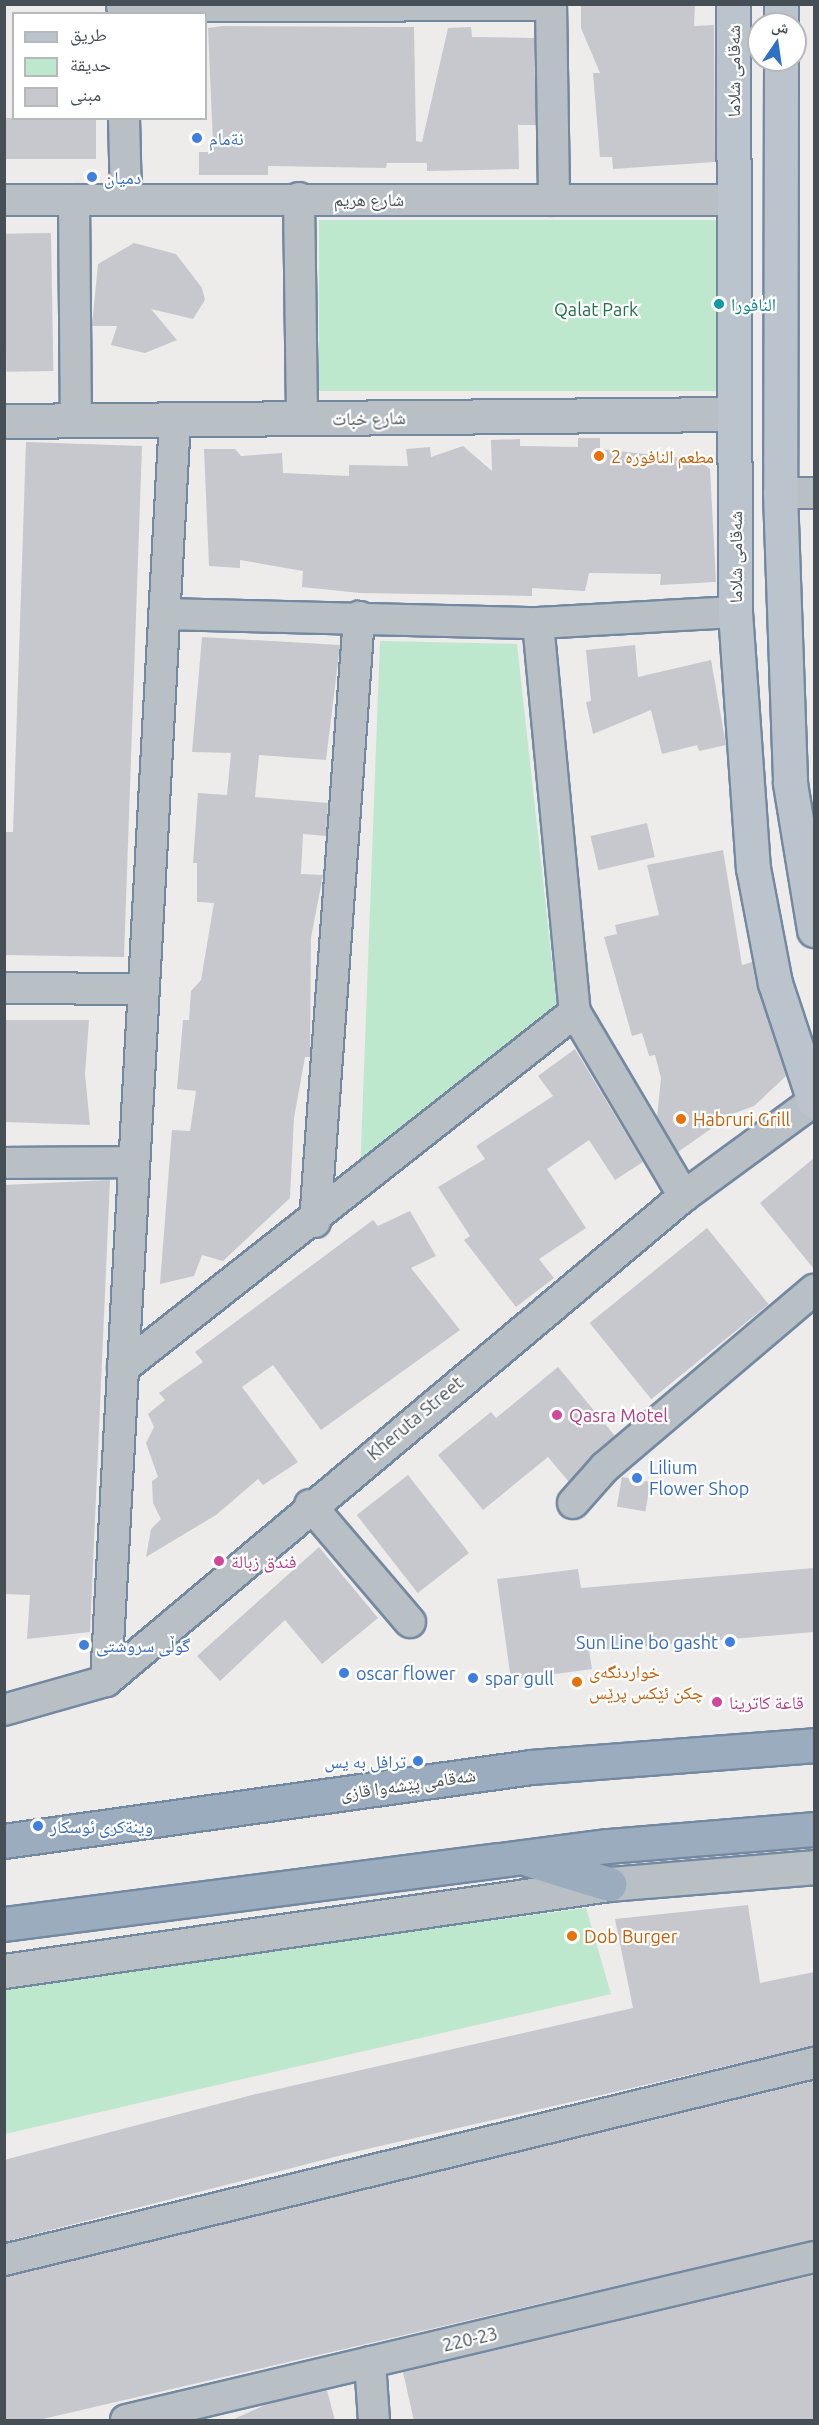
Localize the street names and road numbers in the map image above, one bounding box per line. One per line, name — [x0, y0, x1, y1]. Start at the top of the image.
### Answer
street label: شەقامی شلاما — [722, 25, 744, 117]
street label: شارع هريم — [334, 188, 404, 210]
street label: شارع خبات — [332, 407, 406, 429]
street label: شەقامی شلاما — [724, 511, 746, 603]
street label: Kheruta Street — [362, 1371, 468, 1465]
street label: شەقامی پێشەوا قازی — [339, 1764, 477, 1804]
street label: 220-23 — [440, 2322, 500, 2356]

